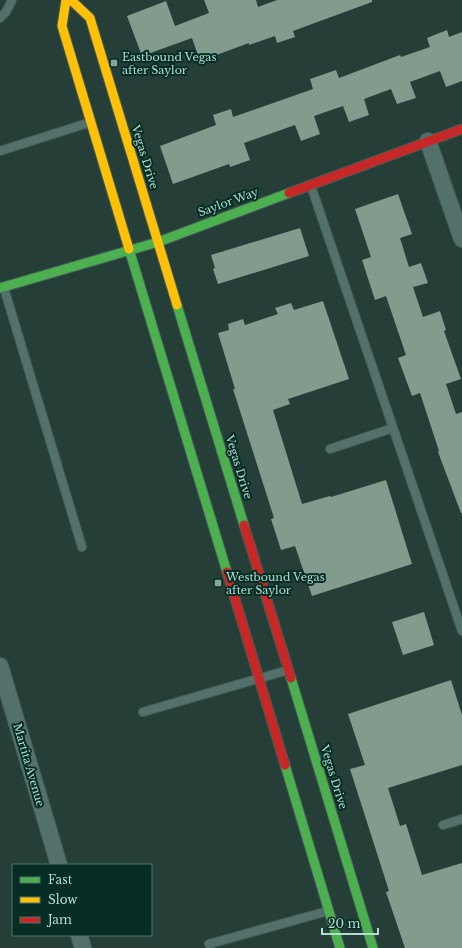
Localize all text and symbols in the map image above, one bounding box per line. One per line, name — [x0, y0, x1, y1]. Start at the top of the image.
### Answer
place label: Eastbound Vegas after Saylor — [122, 50, 216, 77]
marker: Eastbound Vegas after Saylor — [109, 58, 119, 68]
street label: Vegas Drive — [128, 122, 161, 191]
street label: Saylor Way — [196, 185, 260, 219]
street label: Vegas Drive — [222, 432, 255, 501]
place label: Westbound Vegas after Saylor — [225, 570, 325, 597]
marker: Westbound Vegas after Saylor — [213, 578, 223, 588]
street label: Martita Avenue — [10, 722, 48, 808]
street label: Vegas Drive — [317, 742, 350, 811]
legend — [12, 864, 152, 936]
text: Fast — [48, 872, 73, 887]
text: Slow — [48, 892, 78, 907]
scale bar — [322, 910, 378, 936]
text: Jam — [46, 912, 72, 927]
text: 20 m — [328, 916, 360, 931]

